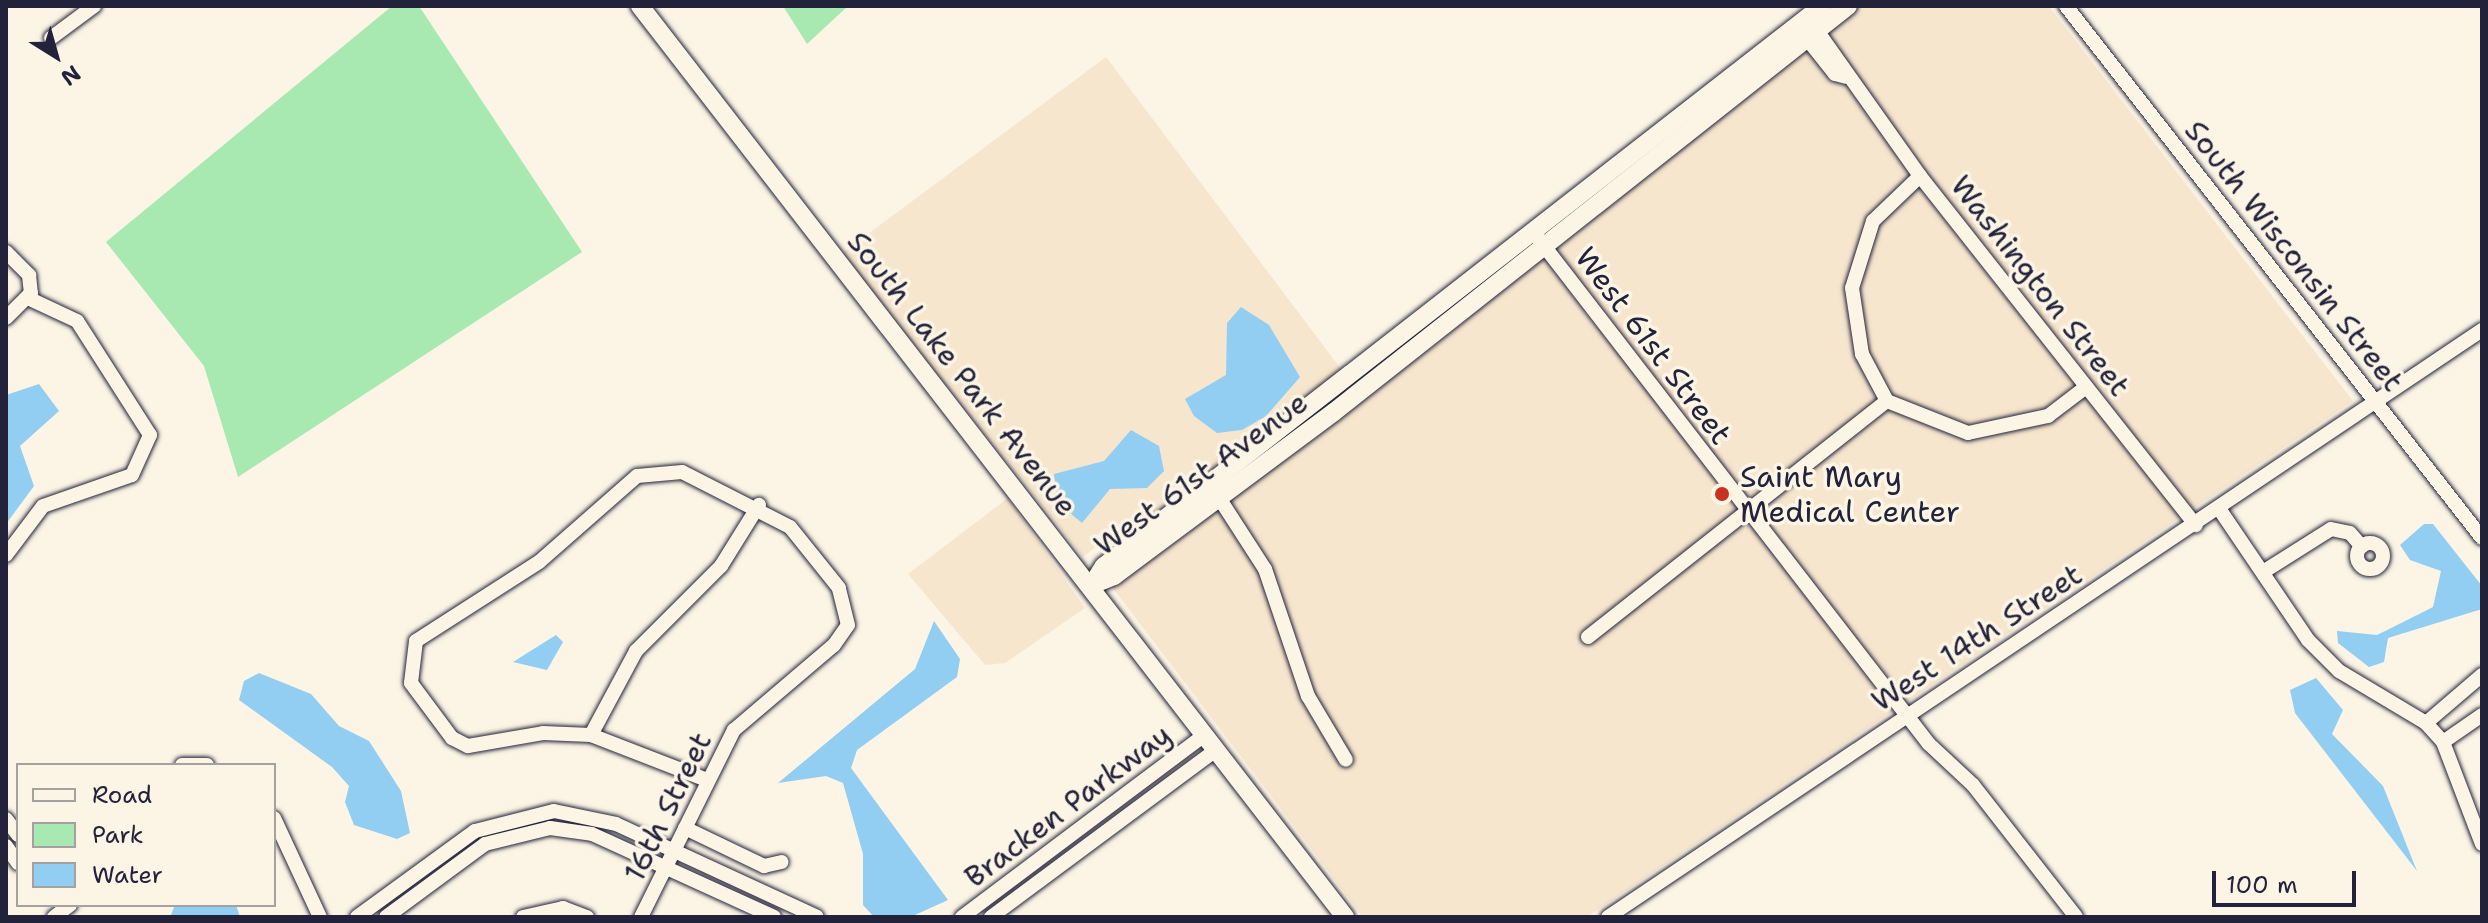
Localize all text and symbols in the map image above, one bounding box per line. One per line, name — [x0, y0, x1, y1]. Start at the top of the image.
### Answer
north arrow — [16, 16, 96, 96]
text: N — [55, 59, 86, 92]
street label: South Wisconsin Street — [2177, 113, 2411, 399]
street label: Washington Street — [1943, 168, 2137, 404]
street label: South Lake Park Avenue — [840, 224, 1084, 524]
street label: West 61st Street — [1567, 240, 1739, 452]
street label: West 61st Avenue — [1087, 384, 1315, 564]
place label: Saint Mary Medical Center — [1740, 459, 1960, 530]
marker: Saint Mary Medical Center — [1711, 483, 1733, 505]
street label: West 14th Street — [1865, 557, 2089, 719]
street label: Bracken Parkway — [958, 717, 1178, 895]
street label: 16th Street — [616, 726, 720, 888]
legend — [16, 763, 276, 907]
text: Road — [92, 779, 152, 811]
text: Park — [92, 819, 144, 851]
scale bar — [2216, 855, 2360, 905]
text: Water — [92, 859, 163, 891]
text: 100 m — [2226, 869, 2298, 901]

